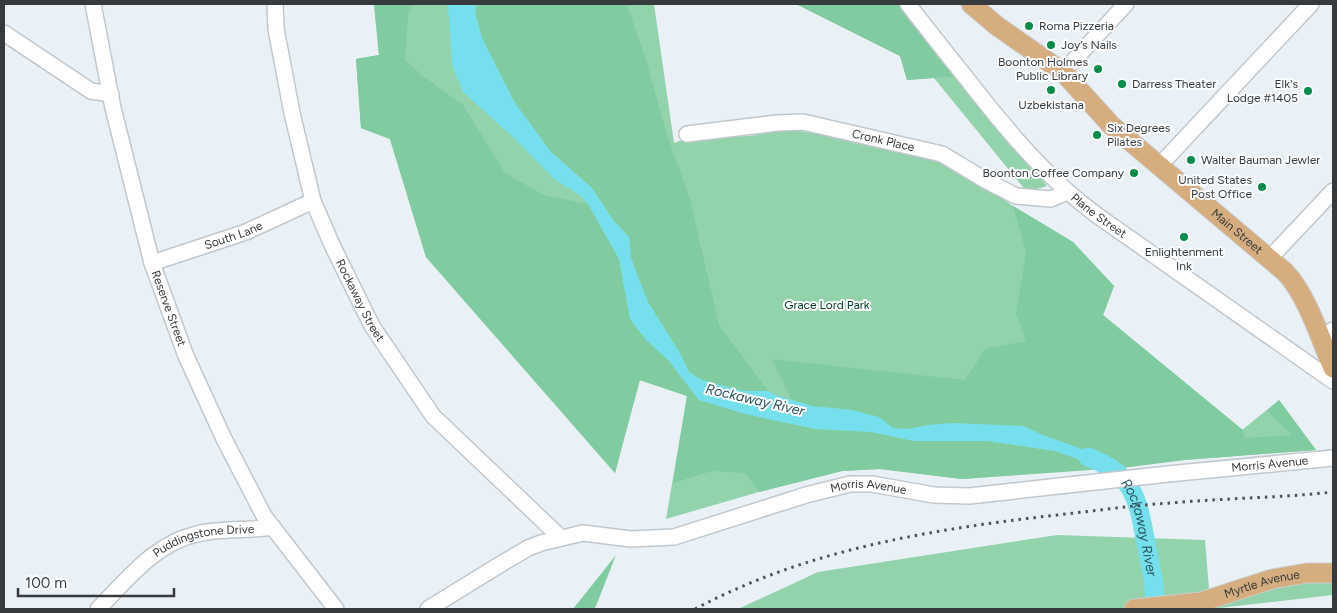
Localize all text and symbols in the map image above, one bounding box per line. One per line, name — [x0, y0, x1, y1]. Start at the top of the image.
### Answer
place label: Roma Pizzeria — [1039, 19, 1114, 33]
marker: Roma Pizzeria — [1023, 20, 1035, 32]
place label: Joy’s Nails — [1061, 38, 1117, 52]
marker: Joy’s Nails — [1045, 39, 1057, 51]
place label: Boonton Holmes Public Library — [998, 55, 1089, 83]
marker: Boonton Holmes Public Library — [1092, 63, 1104, 75]
place label: Darress Theater — [1132, 77, 1216, 91]
place label: Elk's Lodge #1405 — [1227, 77, 1298, 105]
marker: Darress Theater — [1116, 78, 1128, 90]
marker: Uzbekistana — [1045, 84, 1057, 96]
marker: Elk's Lodge #1405 — [1302, 85, 1314, 97]
place label: Uzbekistana — [1018, 98, 1084, 112]
place label: Six Degrees Pilates — [1107, 121, 1171, 149]
street label: Cronk Place — [850, 126, 916, 155]
marker: Six Degrees Pilates — [1091, 129, 1103, 141]
place label: Walter Bauman Jewler — [1201, 153, 1320, 167]
marker: Walter Bauman Jewler — [1185, 154, 1197, 166]
place label: Boonton Coffee Company — [982, 166, 1125, 180]
marker: Boonton Coffee Company — [1128, 167, 1140, 179]
place label: United States Post Office — [1178, 173, 1252, 201]
marker: United States Post Office — [1256, 181, 1268, 193]
street label: Plane Street — [1068, 191, 1130, 241]
street label: Main Street — [1209, 206, 1266, 257]
street label: South Lane — [203, 218, 265, 252]
marker: Enlightenment Ink — [1178, 231, 1190, 243]
place label: Enlightenment Ink — [1145, 245, 1224, 273]
street label: Rockaway Street — [333, 257, 388, 345]
street label: Reserve Street — [148, 269, 189, 349]
park label: Grace Lord Park — [784, 298, 870, 312]
water label: Rockaway River — [704, 380, 807, 420]
street label: Morris Avenue — [1231, 453, 1309, 475]
water label: Rockaway River — [1118, 475, 1161, 579]
street label: Morris Avenue — [829, 477, 908, 497]
street label: Puddingstone Drive — [150, 522, 255, 560]
scale bar — [18, 566, 174, 598]
street label: Myrtle Avenue — [1222, 567, 1301, 601]
text: 100 m — [25, 574, 67, 592]

